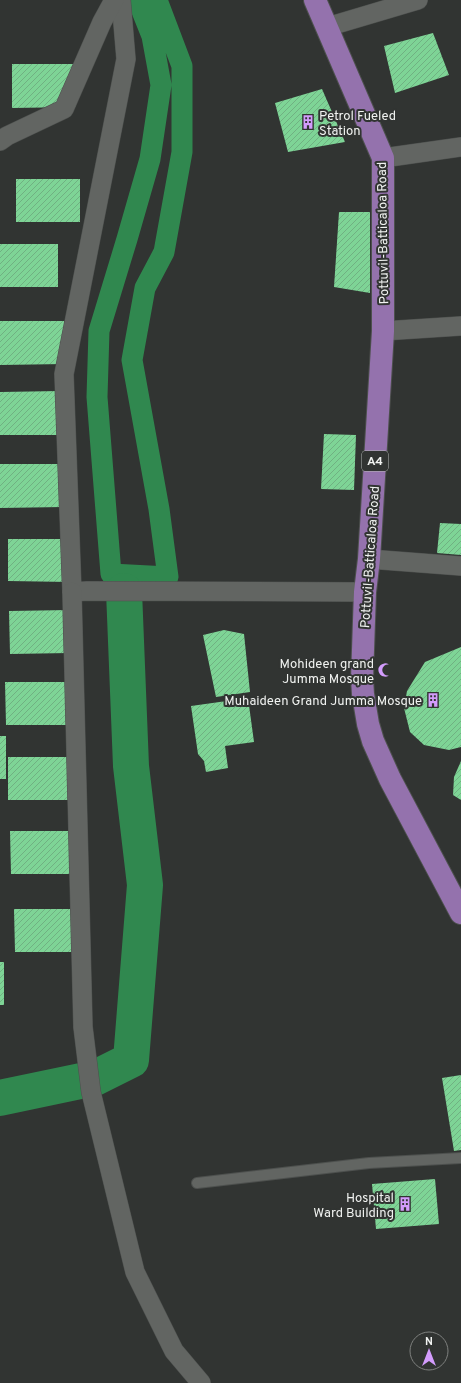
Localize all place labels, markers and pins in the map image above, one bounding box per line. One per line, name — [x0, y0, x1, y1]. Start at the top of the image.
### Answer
place label: Petrol Fueled Station — [319, 109, 396, 140]
building icon: Petrol Fueled Station — [300, 114, 316, 130]
place label: Mohideen grand Jumma Mosque — [280, 657, 374, 688]
mosque icon: Mohideen grand Jumma Mosque — [377, 662, 393, 678]
building icon: Muhaideen Grand Jumma Mosque — [425, 692, 441, 708]
place label: Muhaideen Grand Jumma Mosque — [224, 694, 422, 710]
place label: Hospital Ward Building — [313, 1191, 394, 1222]
building icon: Hospital Ward Building — [397, 1196, 413, 1212]

